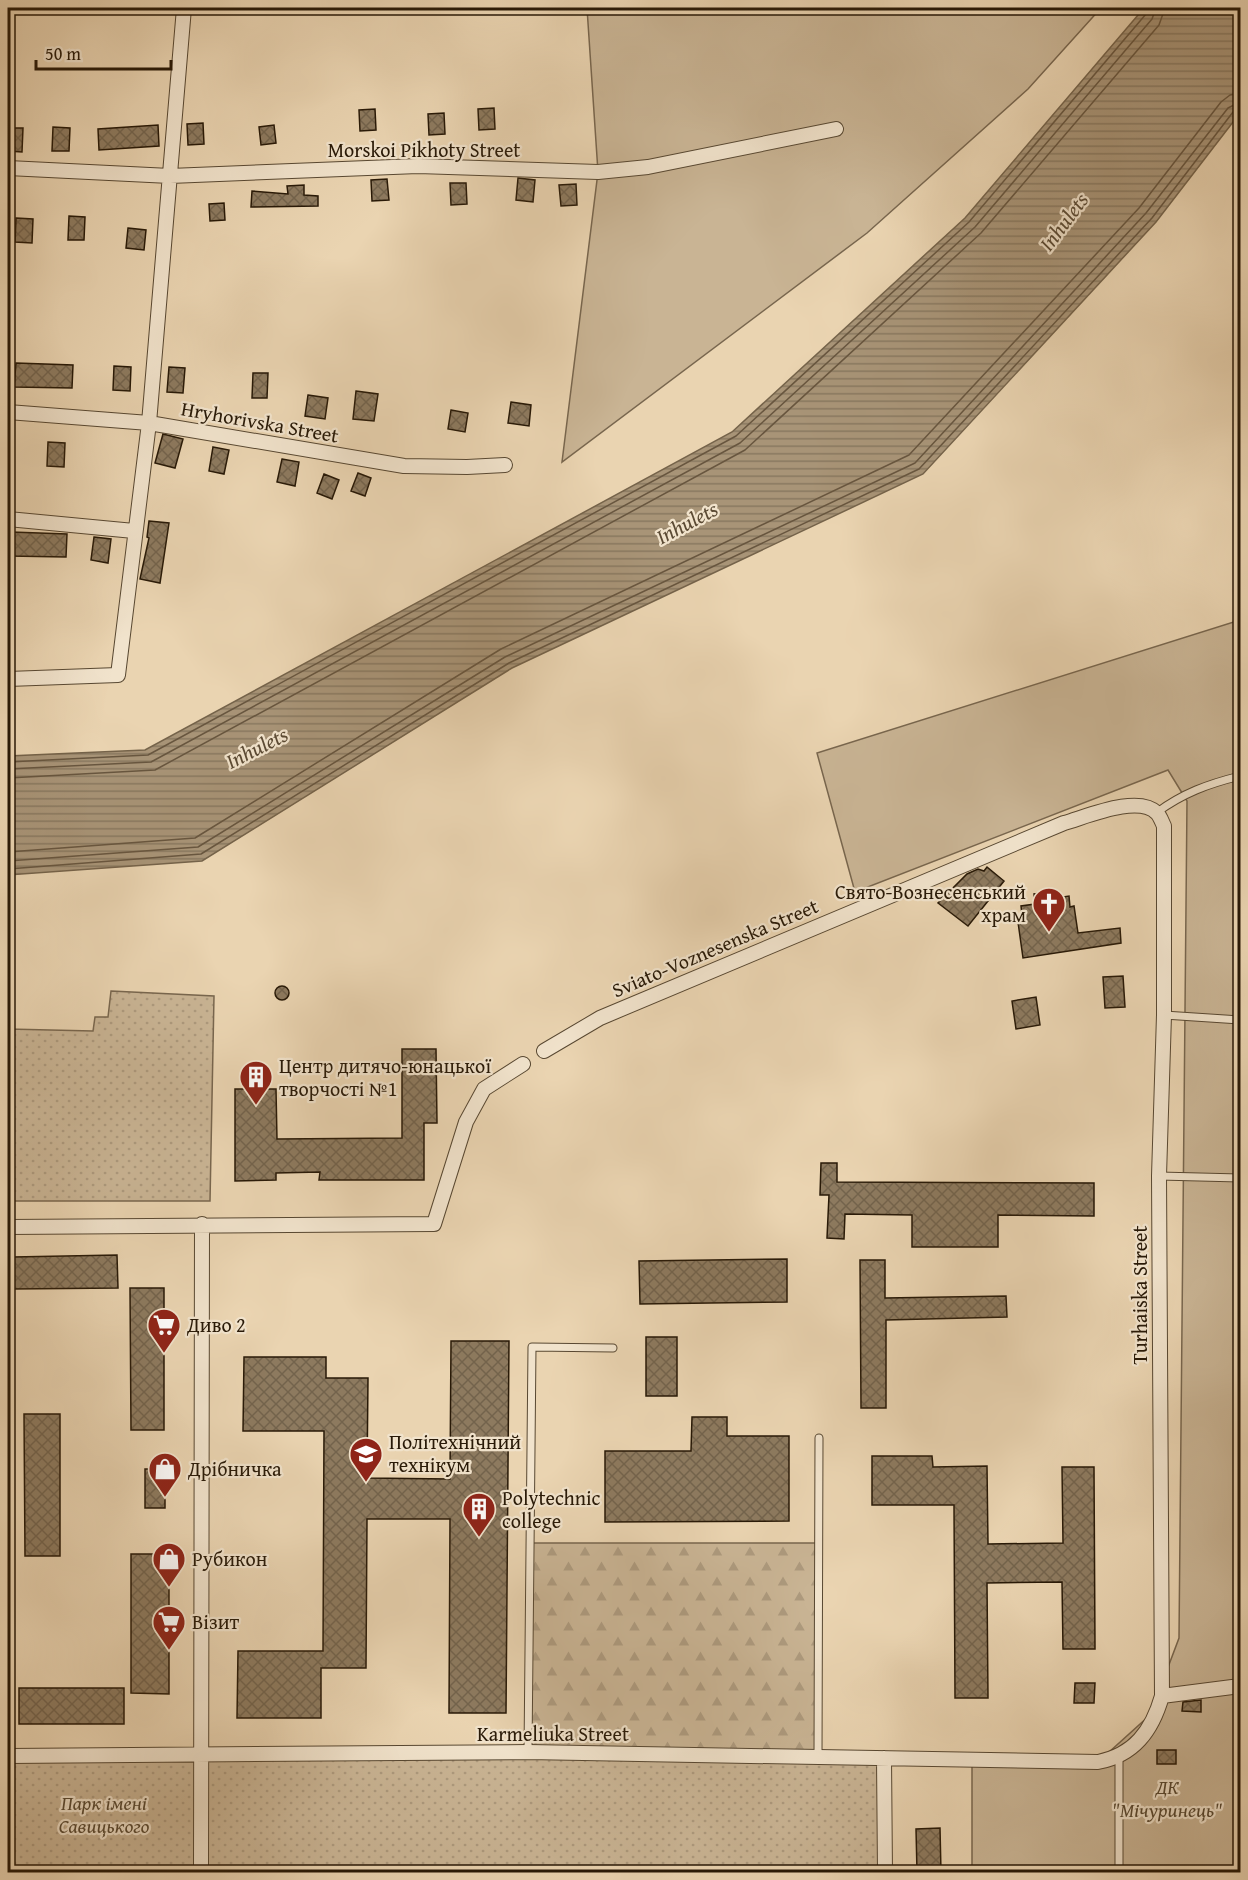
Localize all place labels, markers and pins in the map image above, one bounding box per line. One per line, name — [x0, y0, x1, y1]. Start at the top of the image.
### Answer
place label: Свято-Вознесенський храм — [835, 877, 1026, 929]
church icon: Свято-Вознесенський храм — [1031, 886, 1067, 933]
place label: Центр дитячо-юнацької творчості №1 — [279, 1051, 491, 1103]
building icon: Центр дитячо-юнацької творчості №1 — [238, 1059, 274, 1106]
supermarket icon: Диво 2 — [146, 1307, 182, 1354]
place label: Диво 2 — [186, 1310, 246, 1339]
place label: Політехнічний технікум — [389, 1427, 521, 1479]
school or university icon: Політехнічний технікум — [348, 1436, 384, 1483]
shop icon: Дрібничка — [147, 1451, 183, 1498]
place label: Дрібничка — [187, 1454, 282, 1483]
place label: Polytechnic college — [502, 1483, 601, 1535]
building icon: Polytechnic college — [461, 1491, 497, 1538]
shop icon: Рубикон — [151, 1541, 187, 1588]
place label: Рубикон — [192, 1544, 268, 1573]
supermarket icon: Візит — [151, 1604, 187, 1651]
place label: Візит — [192, 1607, 240, 1636]

